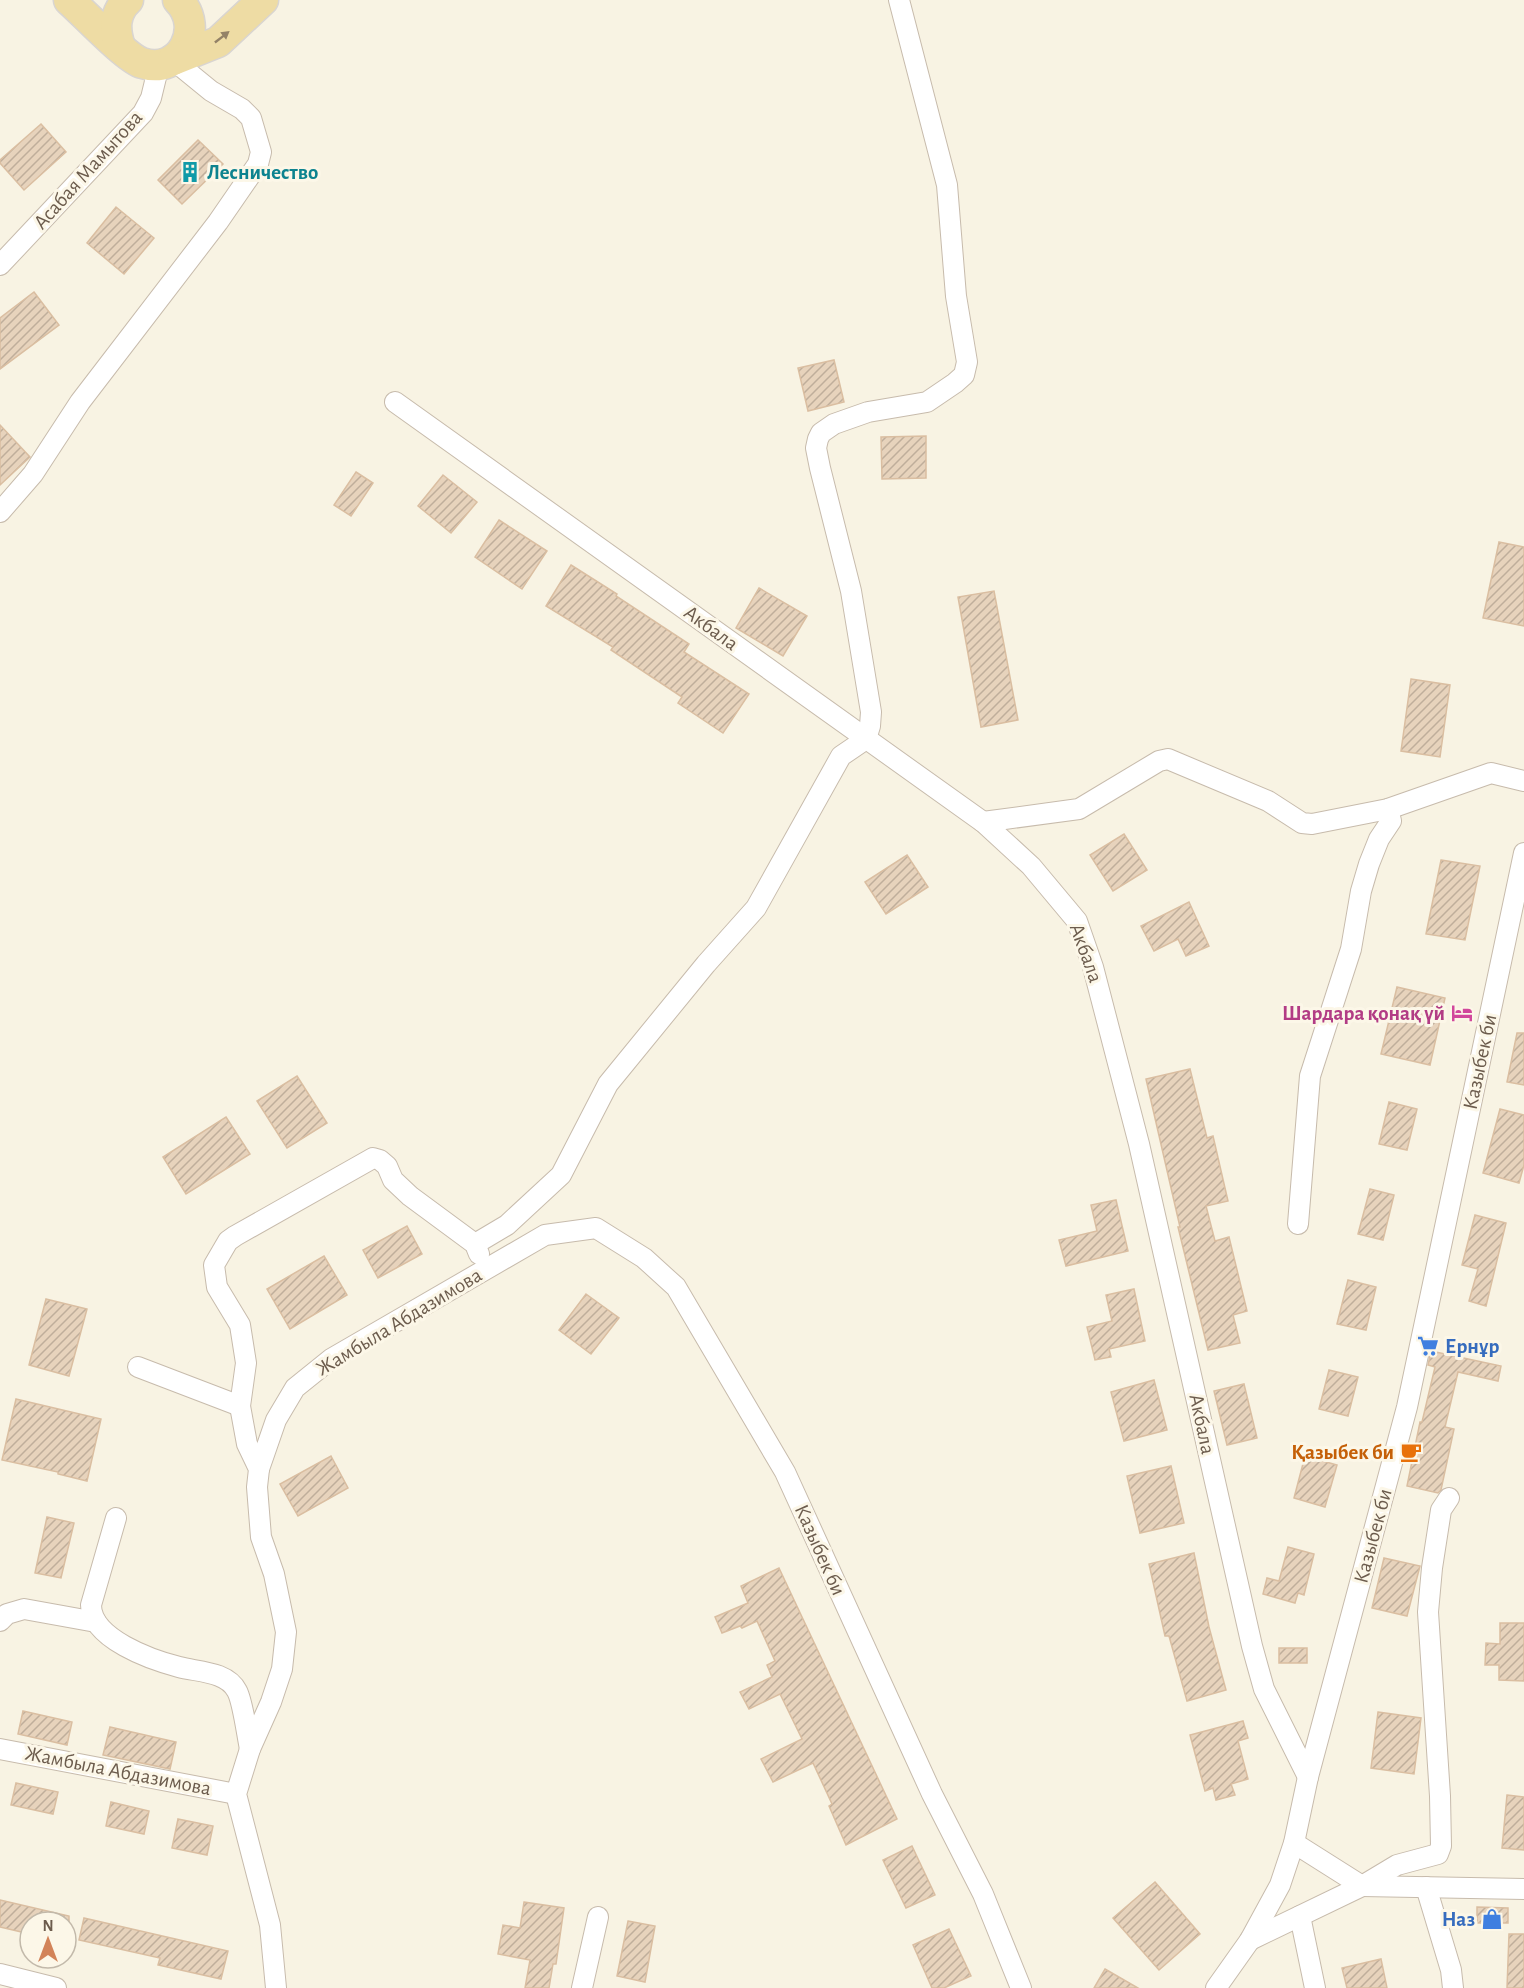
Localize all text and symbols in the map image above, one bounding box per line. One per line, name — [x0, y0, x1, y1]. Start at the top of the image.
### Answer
one-way arrow — [214, 30, 230, 43]
street label: Асабая Мамытова — [30, 107, 147, 233]
building icon: Лесничество — [178, 160, 202, 184]
place label: Лесничество — [207, 162, 318, 183]
street label: Акбала — [680, 601, 742, 655]
street label: Акбала — [1066, 921, 1106, 986]
hotel icon: Шардара қонақ үй — [1450, 1001, 1474, 1025]
place label: Шардара қонақ үй — [1282, 1003, 1445, 1024]
street label: Казыбек би — [1460, 1012, 1500, 1112]
street label: Жамбыла Абдазимова — [313, 1264, 486, 1380]
supermarket icon: Ернұр — [1416, 1334, 1440, 1358]
place label: Ернұр — [1445, 1336, 1500, 1357]
street label: Акбала — [1185, 1392, 1219, 1457]
cafe icon: Қазыбек би — [1399, 1440, 1423, 1464]
place label: Қазыбек би — [1291, 1442, 1394, 1463]
street label: Казыбек би — [1350, 1486, 1396, 1586]
street label: Казыбек би — [791, 1501, 849, 1599]
street label: Жамбыла Абдазимова — [23, 1743, 213, 1799]
shop icon: Наз — [1480, 1907, 1504, 1931]
place label: Наз — [1442, 1909, 1475, 1930]
north arrow — [18, 1910, 78, 1970]
text: N — [42, 1918, 54, 1934]

